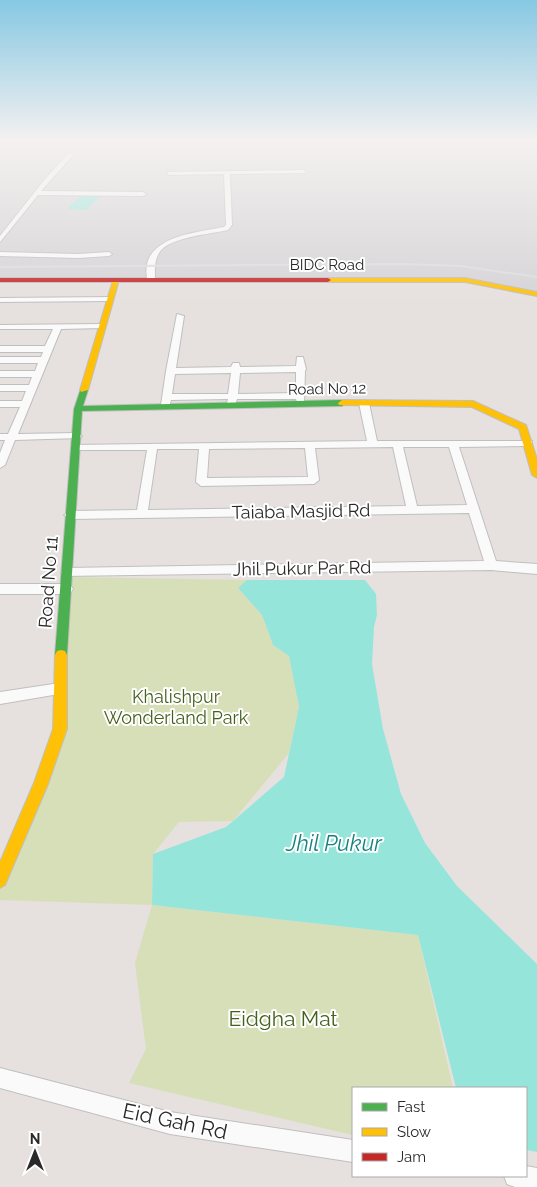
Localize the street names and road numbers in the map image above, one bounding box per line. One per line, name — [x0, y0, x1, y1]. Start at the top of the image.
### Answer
street label: BIDC Road — [290, 256, 364, 274]
street label: Road No 12 — [288, 379, 366, 399]
street label: Taiaba Masjid Rd — [231, 499, 371, 523]
street label: Road No 11 — [34, 535, 62, 629]
street label: Jhil Pukur Par Rd — [232, 556, 372, 580]
street label: Eid Gah Rd — [120, 1098, 230, 1144]

